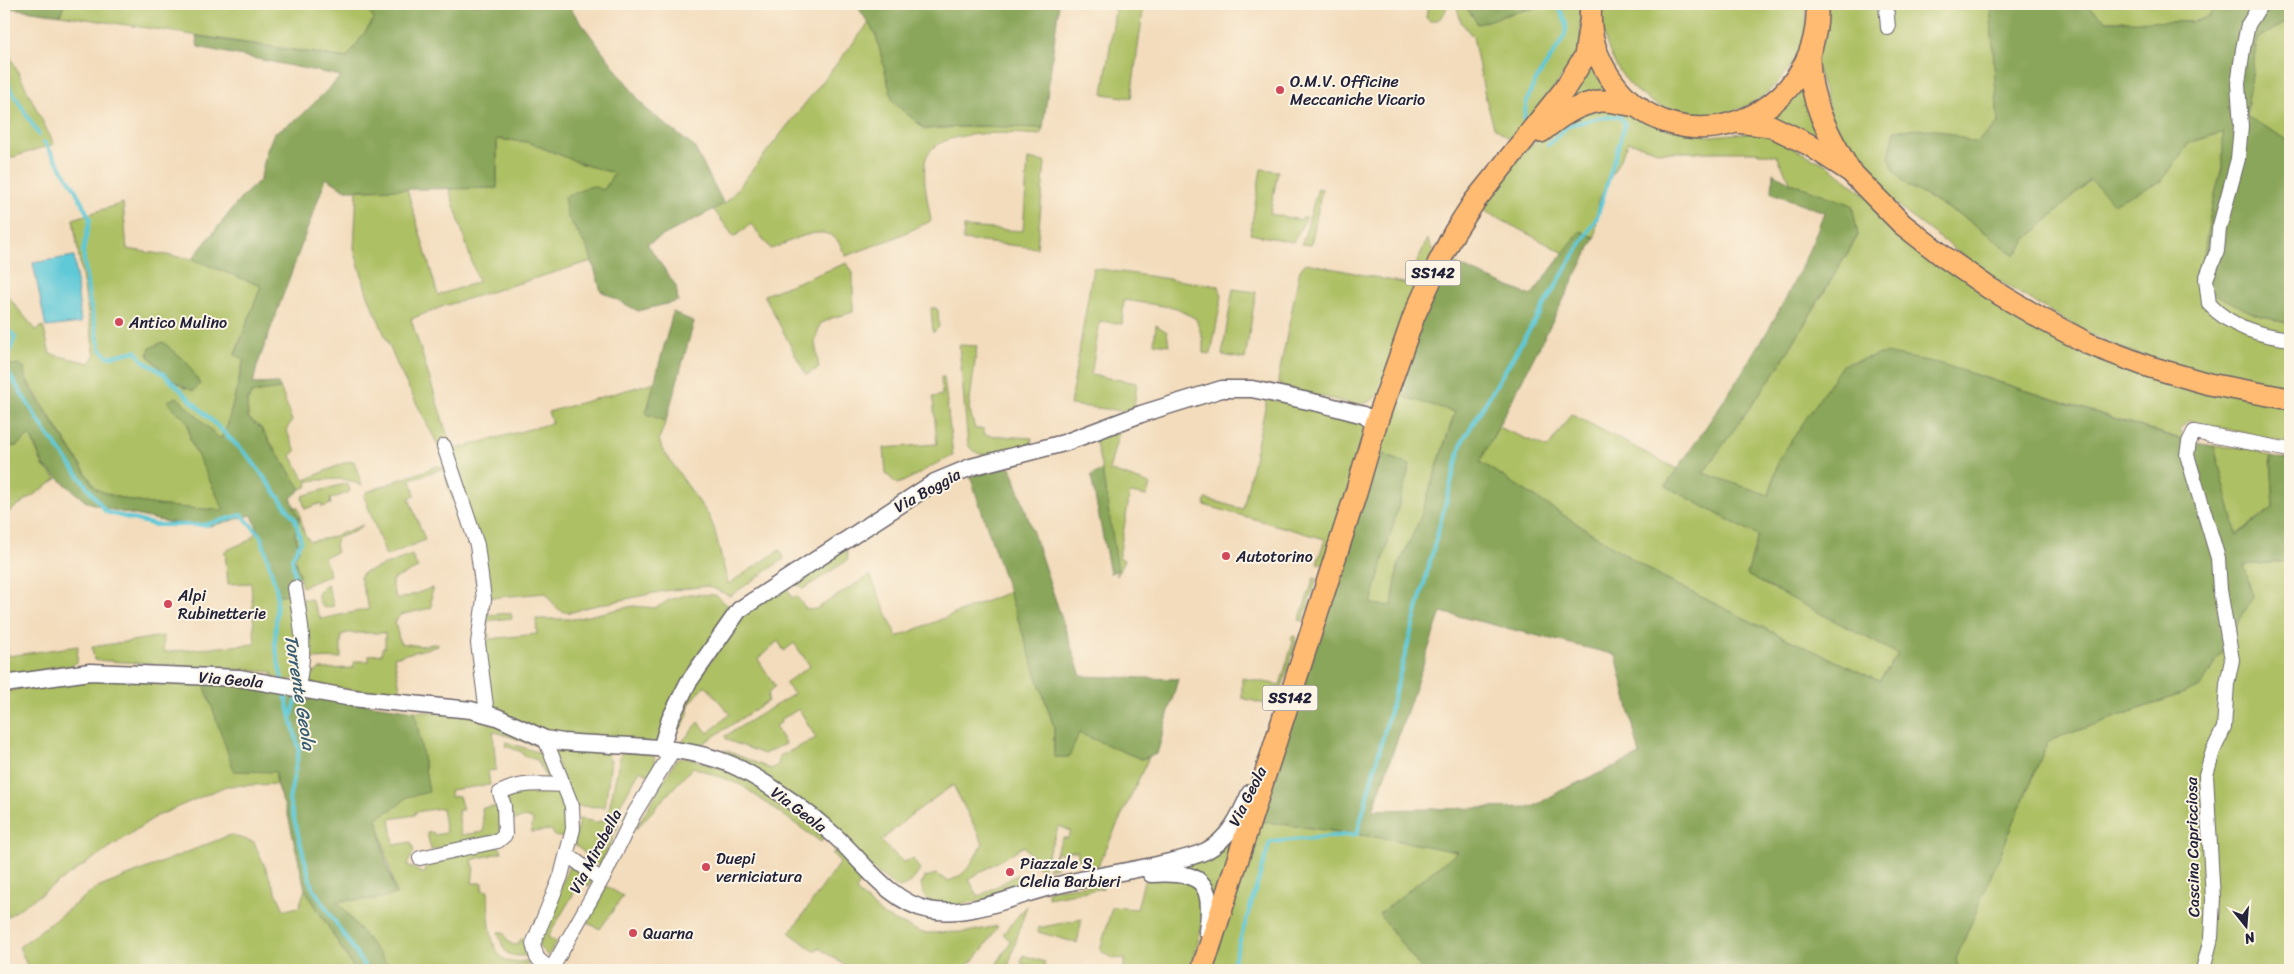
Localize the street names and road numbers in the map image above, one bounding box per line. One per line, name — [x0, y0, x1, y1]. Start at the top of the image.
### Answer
road number: SS142 — [1406, 260, 1460, 286]
street label: Via Boggia — [888, 460, 967, 521]
street label: Via Geola — [198, 662, 265, 697]
road number: SS142 — [1262, 686, 1318, 710]
street label: Via Geola — [1220, 760, 1275, 832]
street label: Cascina Capricciosa — [2177, 776, 2208, 917]
street label: Via Geola — [764, 778, 834, 841]
street label: Via Mirabella — [561, 803, 630, 899]

